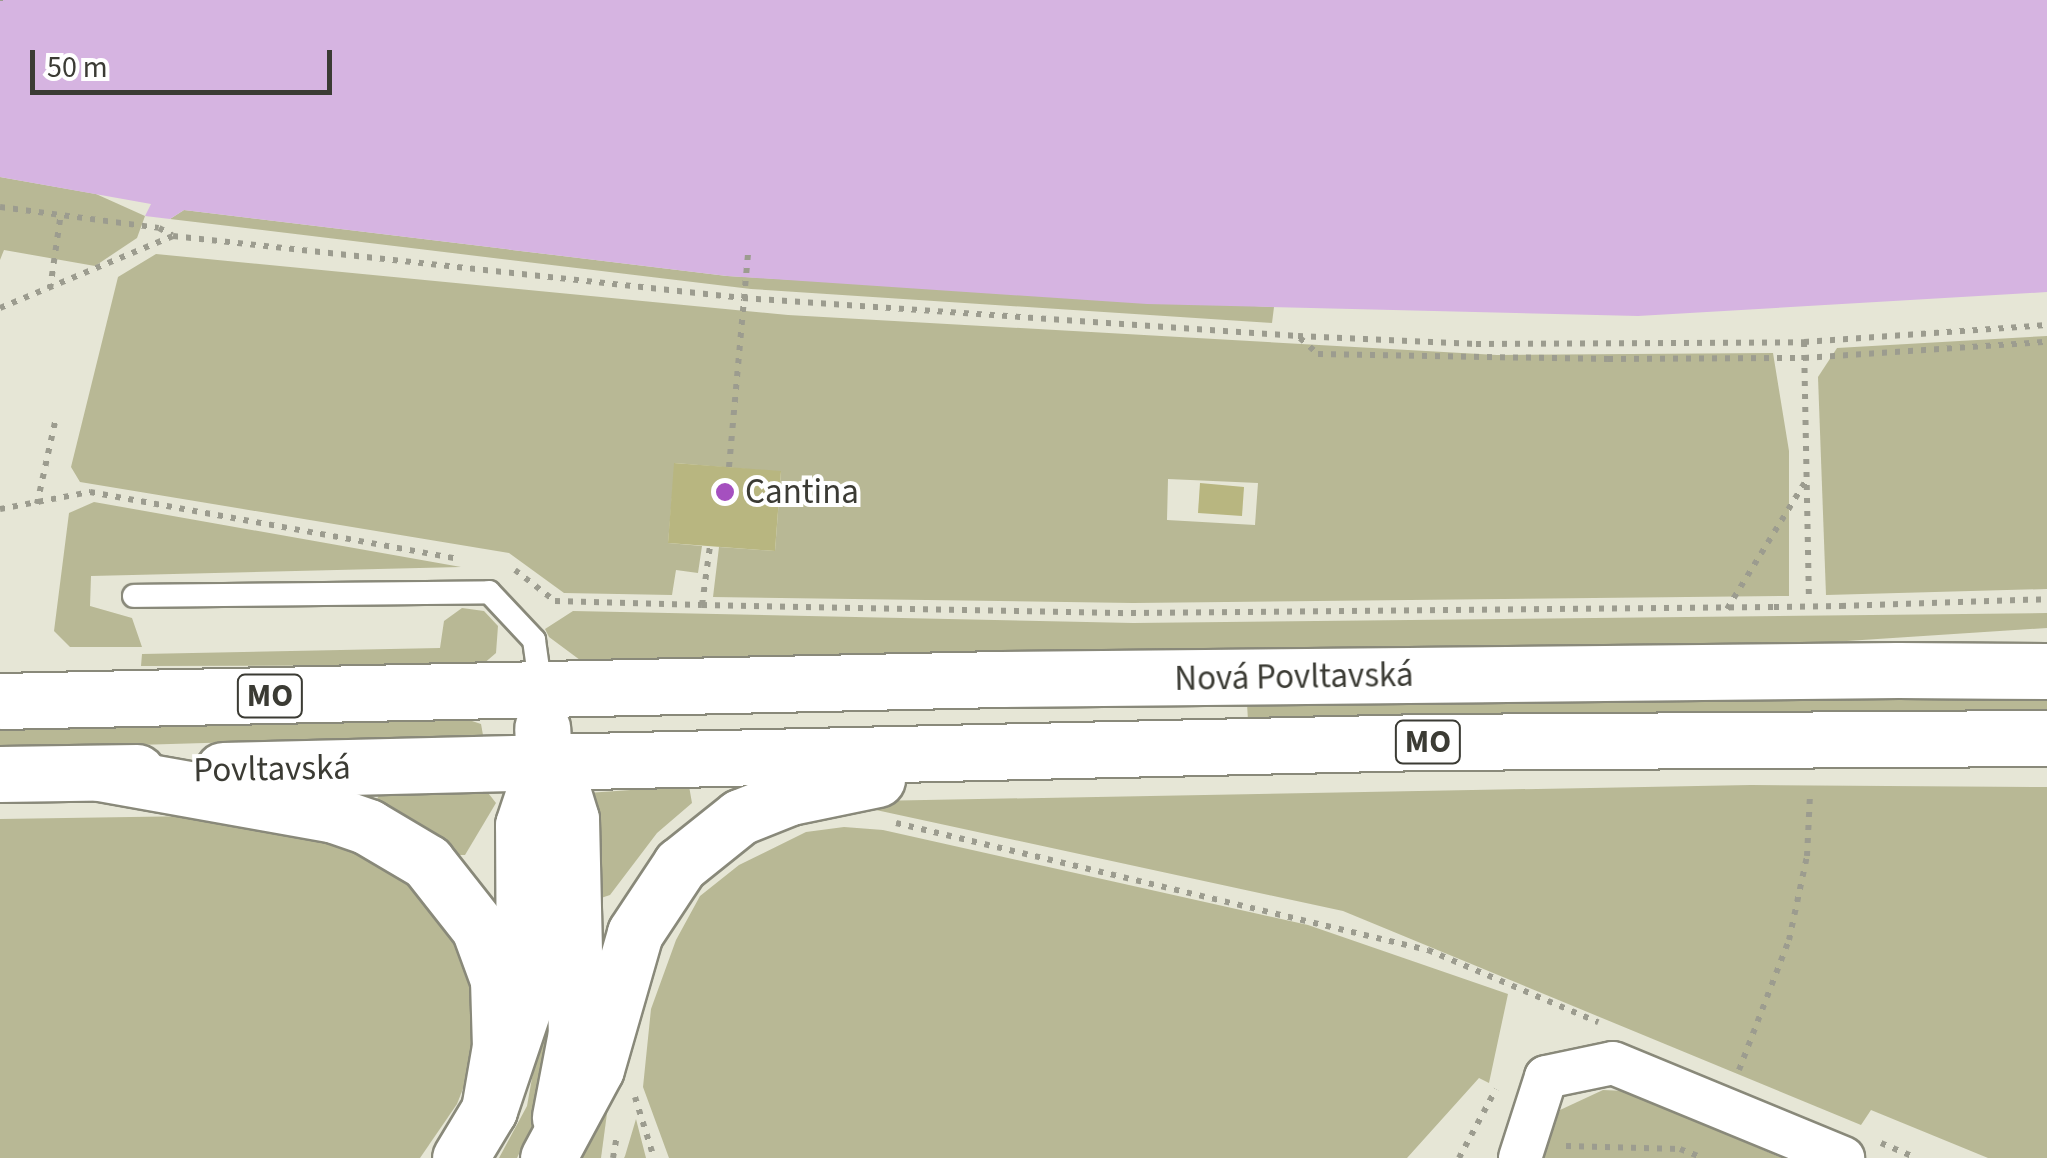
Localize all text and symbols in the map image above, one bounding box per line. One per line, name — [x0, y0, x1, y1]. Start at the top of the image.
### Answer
scale bar — [35, 30, 338, 92]
text: 50 m — [47, 46, 108, 89]
place label: Cantina — [745, 471, 859, 513]
marker: Cantina — [714, 481, 736, 503]
street label: Nová Povltavská — [1174, 654, 1414, 700]
road number: MO — [235, 669, 305, 723]
road number: MO — [1393, 715, 1463, 769]
street label: Povltavská — [193, 747, 351, 791]

